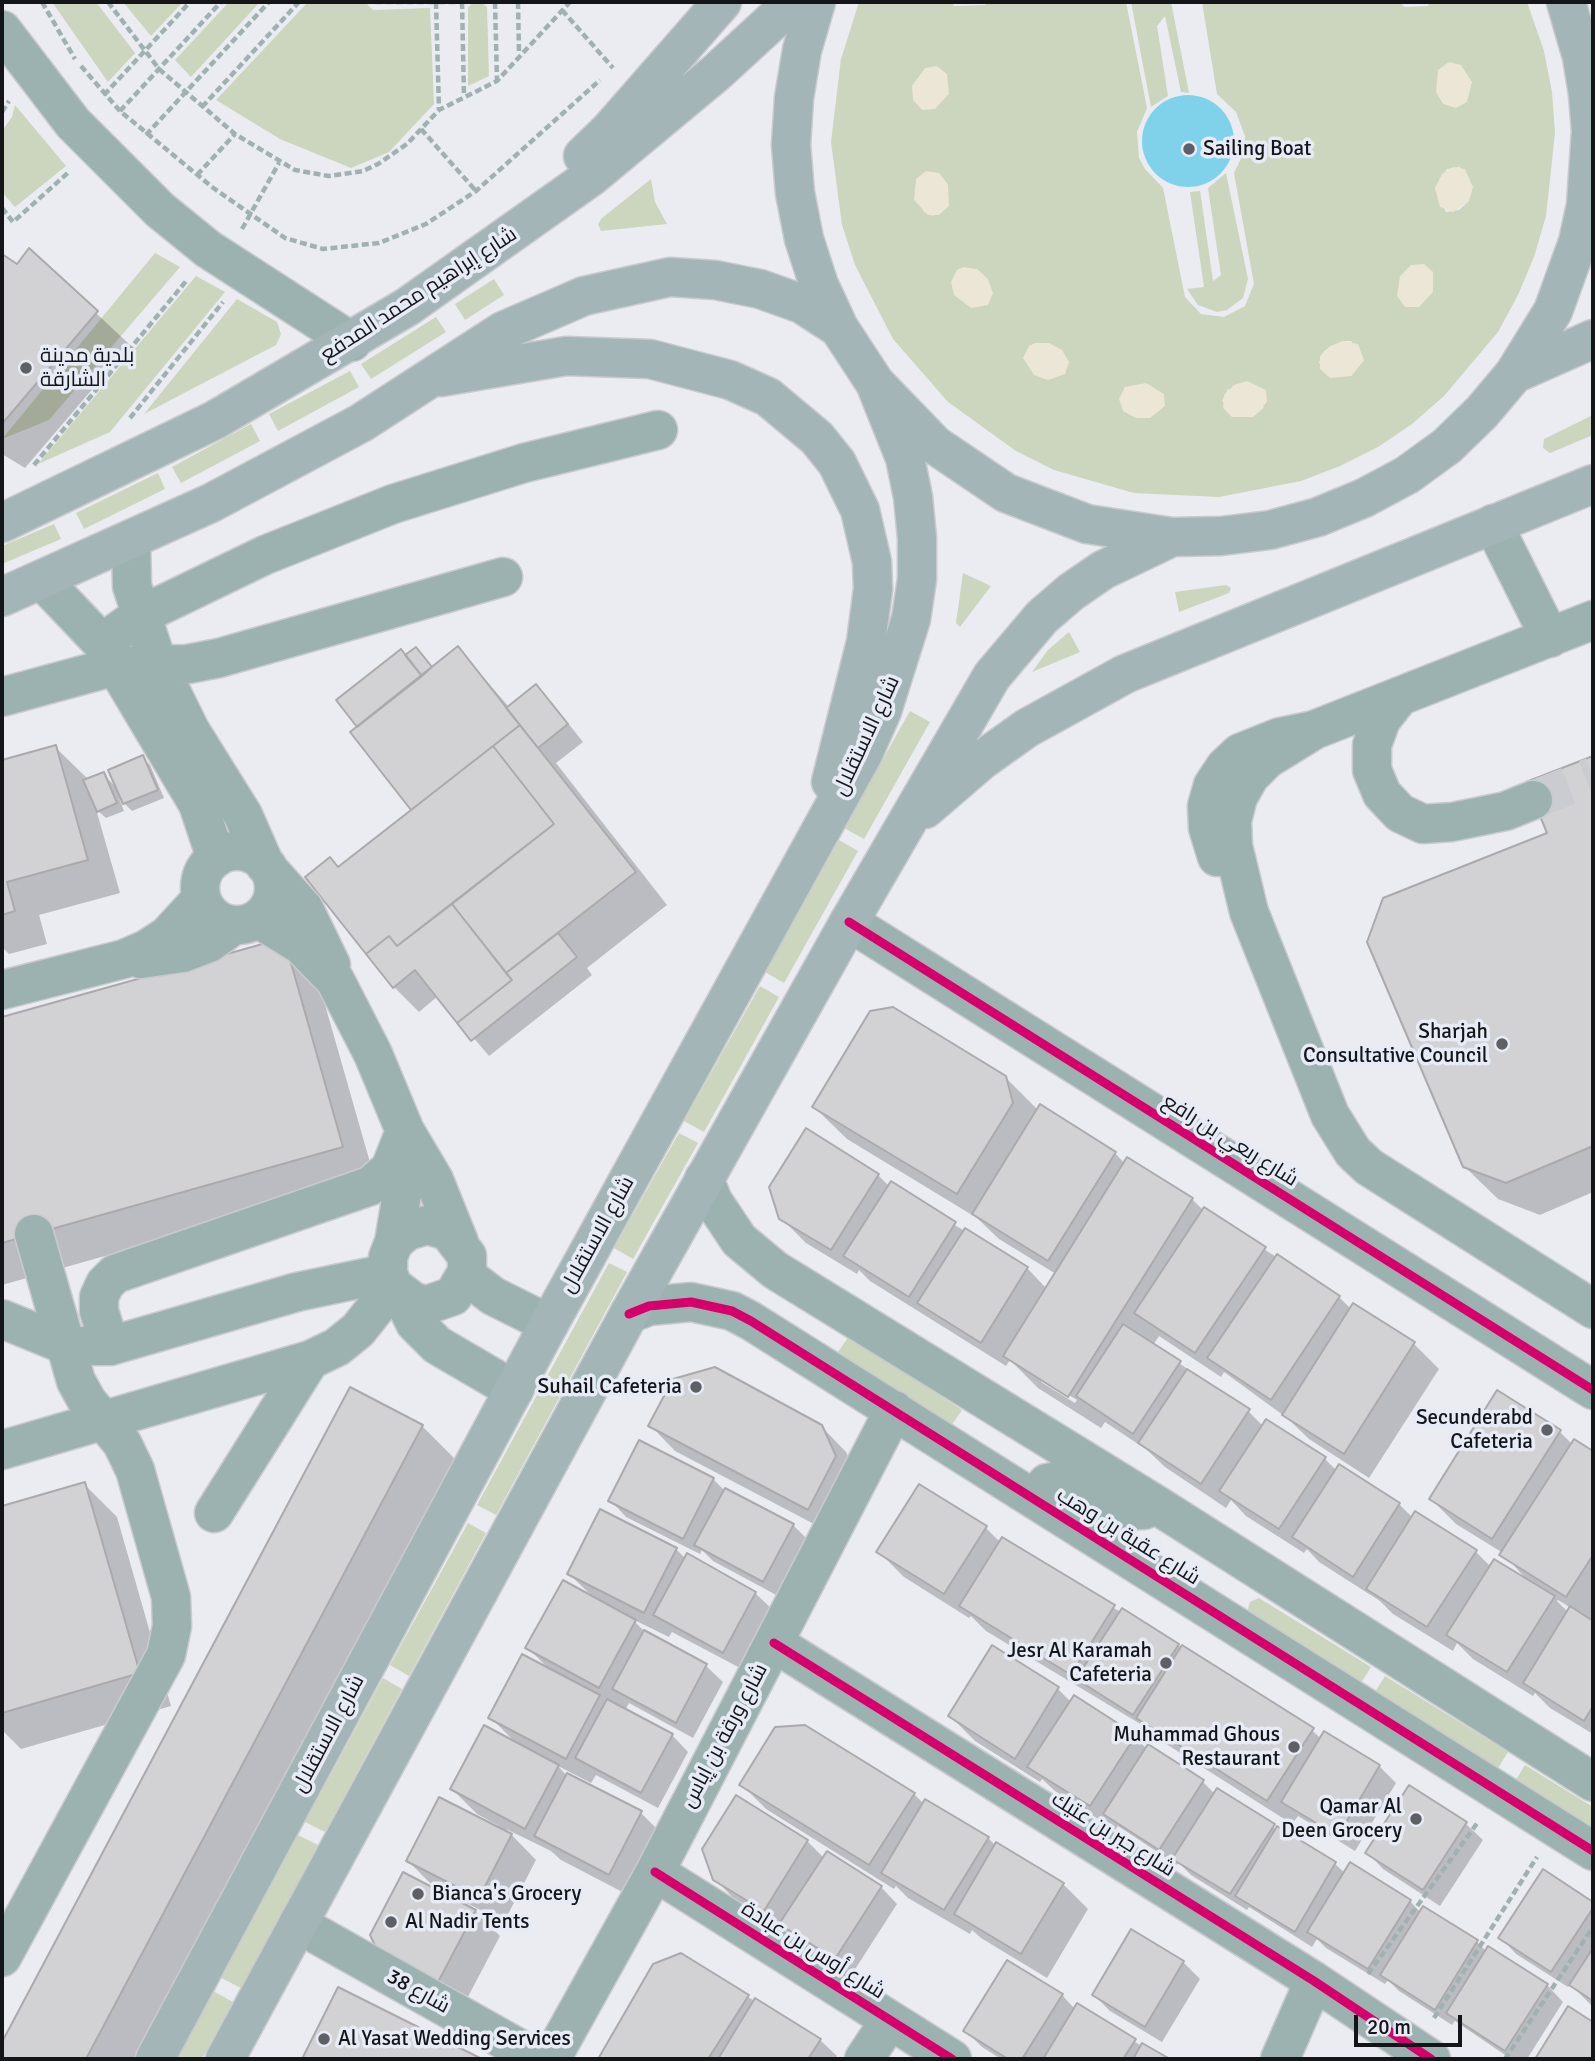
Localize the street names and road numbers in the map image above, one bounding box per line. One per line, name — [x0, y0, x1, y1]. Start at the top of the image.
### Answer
street label: شارع إبراهيم محمد المدفع — [316, 222, 522, 368]
street label: شارع الاستقلال — [828, 672, 906, 800]
street label: شارع ربعي بن رافع — [1158, 1089, 1302, 1193]
street label: شارع الاستقلال — [556, 1172, 640, 1298]
street label: شارع عقبة بن وهب — [1052, 1483, 1204, 1591]
street label: شارع ورقة بن إياس — [676, 1660, 774, 1812]
street label: شارع الاستقلال — [287, 1671, 371, 1797]
street label: شارع جبر بن عتيك — [1047, 1787, 1179, 1883]
street label: شارع أوس بن عبادة — [737, 1897, 889, 2005]
street label: شارع 38 — [382, 1965, 454, 2019]

